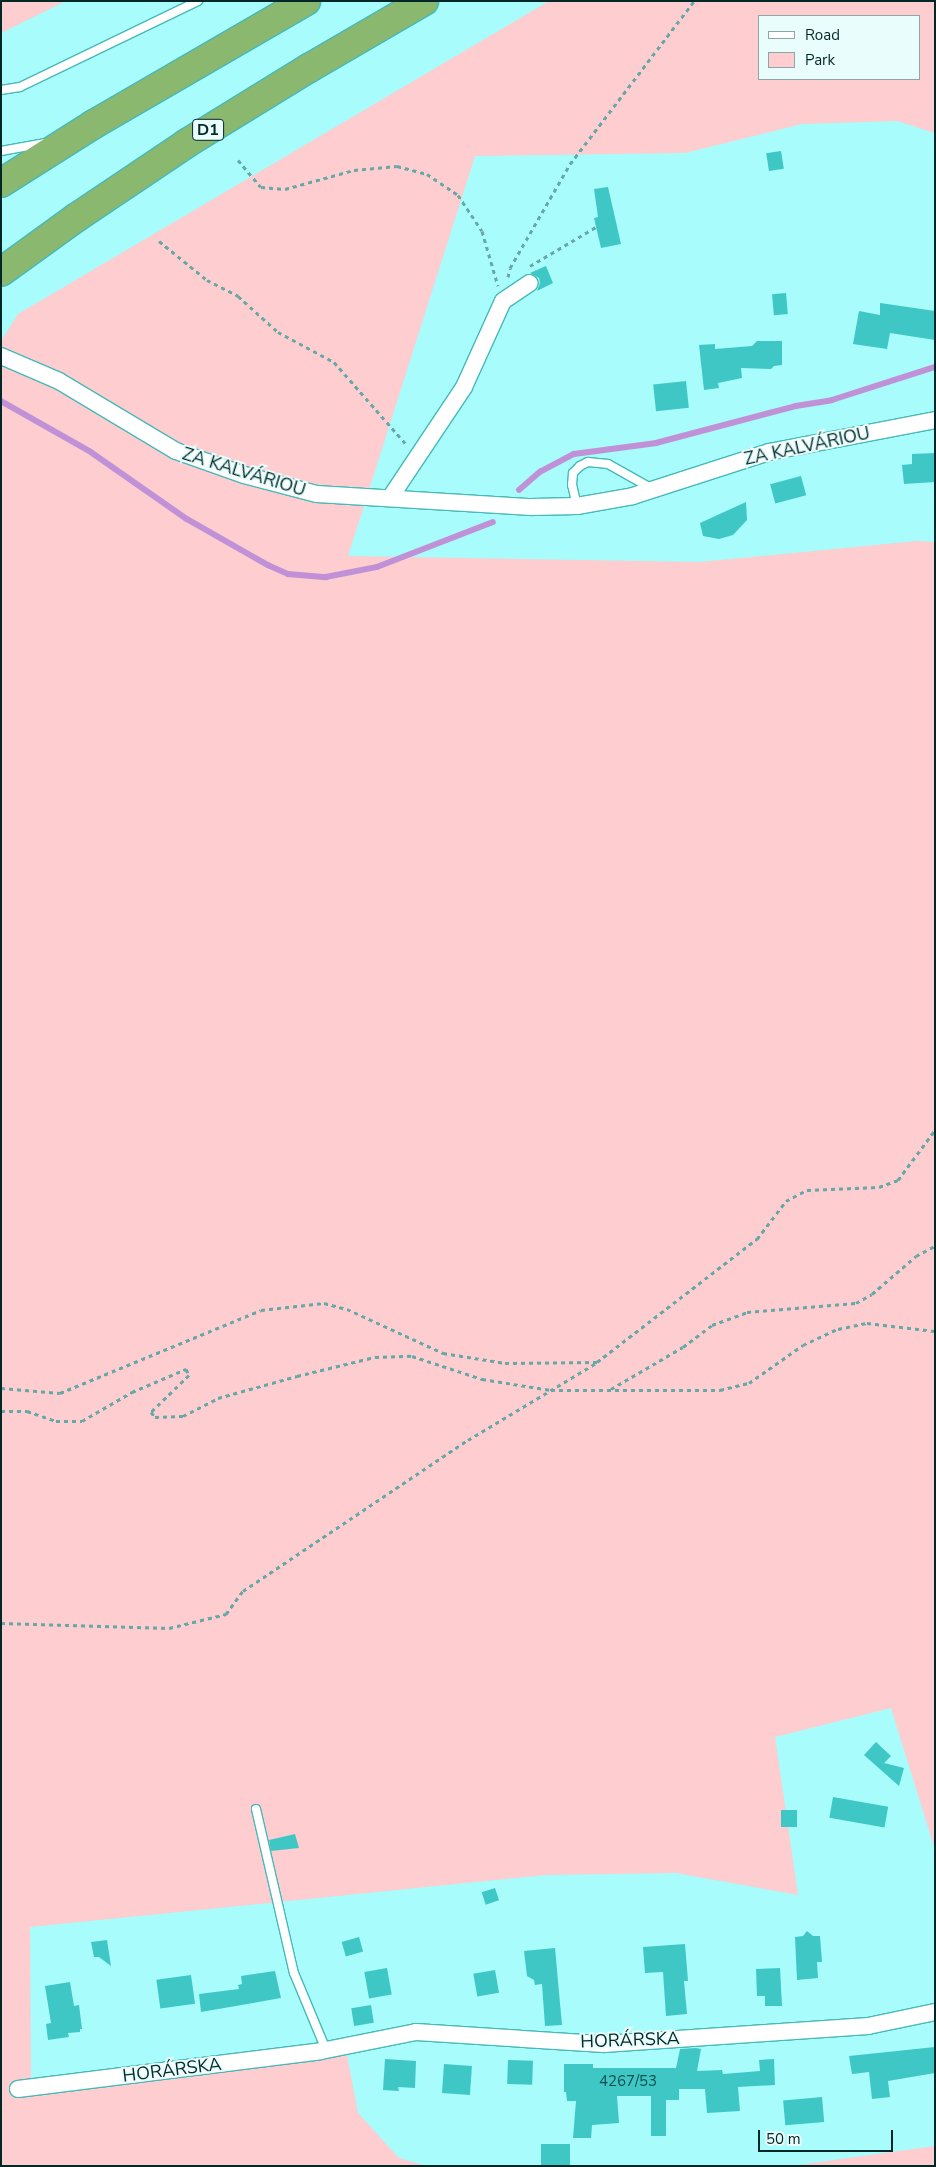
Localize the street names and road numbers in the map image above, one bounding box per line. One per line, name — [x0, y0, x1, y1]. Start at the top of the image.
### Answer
road number: D1 — [192, 116, 224, 144]
street label: ZA KALVÁRIOU — [742, 422, 872, 470]
street label: ZA KALVÁRIOU — [180, 443, 308, 501]
street label: HORÁRSKA — [580, 2027, 680, 2053]
street label: HORÁRSKA — [121, 2053, 223, 2087]

